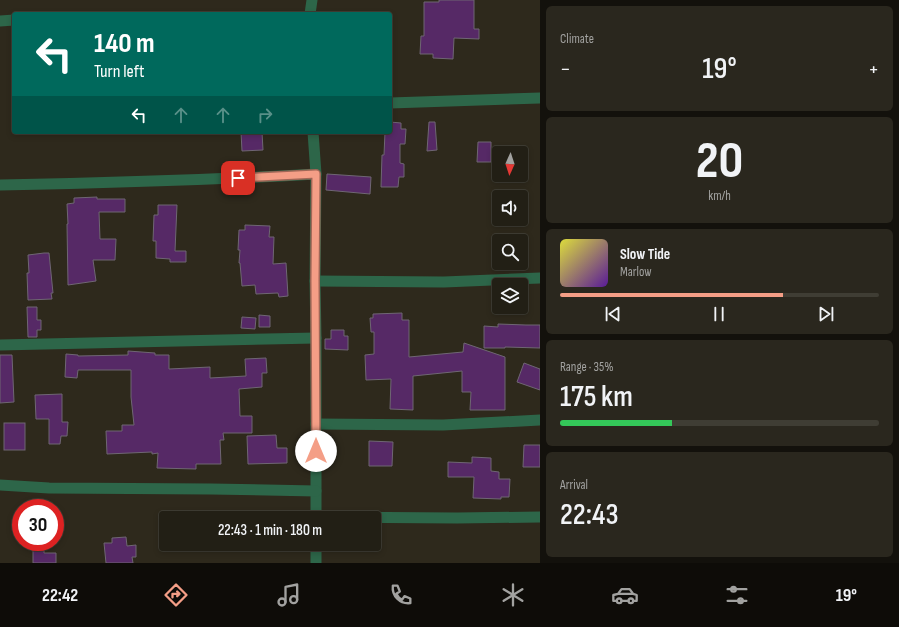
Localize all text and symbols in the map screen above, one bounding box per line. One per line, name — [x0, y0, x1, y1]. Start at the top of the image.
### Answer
text: 140 m — [94, 27, 155, 60]
icon: left — [28, 28, 80, 80]
text: Climate — [560, 31, 594, 47]
text: 19° — [702, 51, 737, 87]
text: − — [560, 56, 571, 83]
text: + — [868, 56, 879, 83]
text: Turn left — [94, 61, 145, 82]
icon: left — [128, 104, 150, 126]
icon: ahead — [170, 104, 192, 126]
icon: ahead — [212, 104, 234, 126]
icon: right — [254, 104, 276, 126]
text: 20 — [696, 130, 743, 193]
north arrow — [492, 146, 528, 182]
map controls — [492, 146, 528, 314]
pin — [221, 161, 255, 195]
icon: arrive — [227, 167, 249, 189]
text: km/h — [708, 188, 731, 204]
button: sound — [492, 190, 528, 226]
button: search — [492, 234, 528, 270]
text: Slow Tide — [620, 245, 670, 264]
text: Marlow — [620, 264, 652, 280]
button: layers — [492, 278, 528, 314]
icon: previous — [602, 303, 624, 325]
icon: pause — [708, 303, 730, 325]
icon: next — [815, 303, 837, 325]
text: Range · 35% — [560, 359, 614, 375]
text: 175 km — [560, 379, 633, 415]
position arrow — [295, 430, 337, 472]
text: Arrival — [560, 477, 588, 493]
text: 22:43 — [560, 497, 618, 533]
speed limit sign: 30 — [12, 499, 64, 551]
text: 22:43 · 1 min · 180 m — [218, 521, 322, 540]
icon: directions — [162, 581, 190, 609]
icon: music — [275, 581, 303, 609]
icon: phone — [387, 581, 415, 609]
icon: climate — [499, 581, 527, 609]
icon: car — [611, 581, 639, 609]
icon: filters — [723, 581, 751, 609]
text: 22:42 — [42, 585, 78, 606]
text: 19° — [836, 585, 857, 606]

